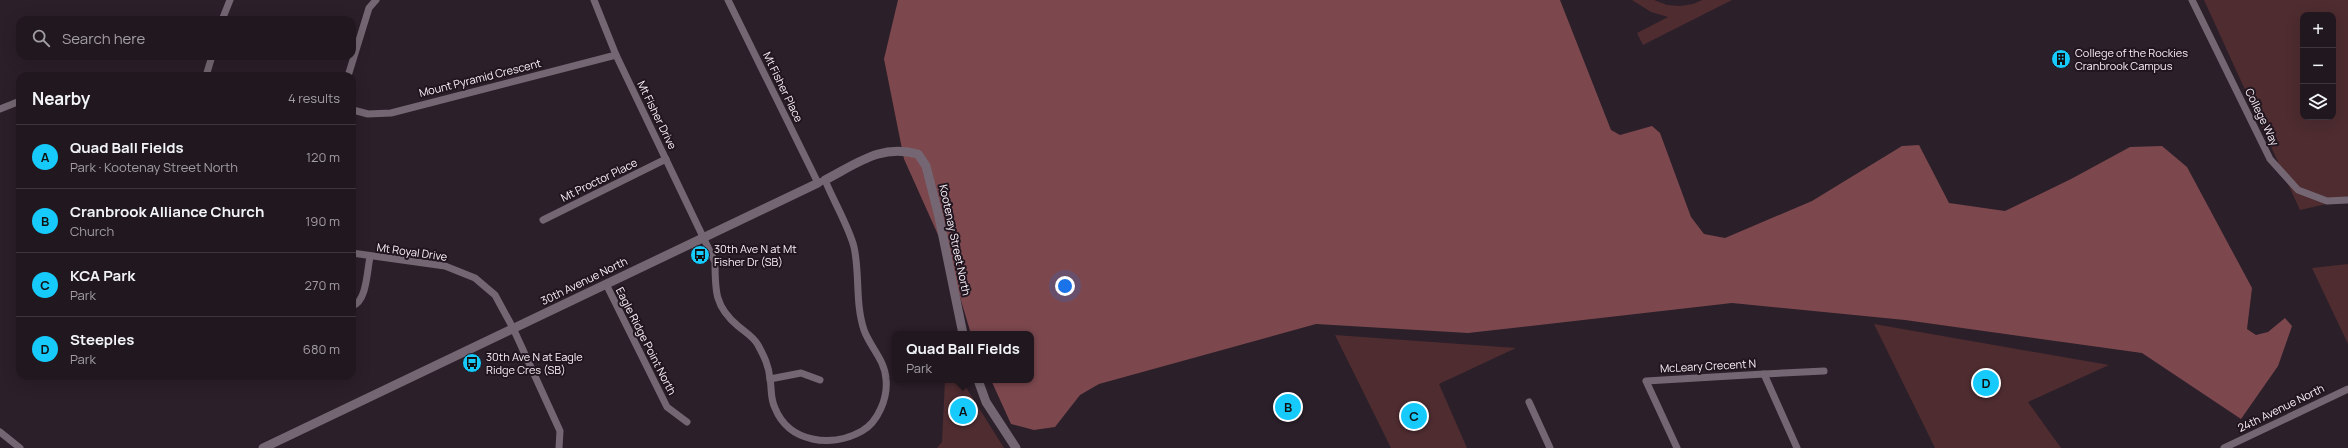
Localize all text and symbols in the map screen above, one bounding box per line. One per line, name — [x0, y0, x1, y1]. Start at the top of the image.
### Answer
map controls — [2300, 12, 2336, 120]
button: + — [2300, 12, 2336, 48]
search box — [16, 16, 356, 60]
icon: search — [30, 27, 52, 49]
text: Search here — [62, 28, 145, 49]
place label: College of the Rockies Cranbrook Campus — [2075, 45, 2188, 73]
building icon: College of the Rockies Cranbrook Campus — [2050, 48, 2072, 70]
button: − — [2300, 48, 2336, 84]
street label: Mt Fisher Place — [760, 49, 807, 125]
street label: Mount Pyramid Crescent — [417, 55, 543, 100]
street label: Mt Fisher Drive — [634, 78, 681, 152]
button: layers — [2300, 84, 2336, 120]
street label: College Way — [2242, 85, 2283, 148]
text: Nearby — [32, 87, 90, 110]
text: 4 results — [288, 89, 340, 107]
text: Quad Ball Fields — [70, 137, 184, 158]
text: A — [41, 148, 49, 166]
text: 120 m — [306, 148, 340, 166]
street label: Mt Proctor Place — [558, 154, 640, 205]
text: Park · Kootenay Street North — [70, 158, 238, 176]
street label: Kootenay Street North — [936, 183, 975, 297]
text: Cranbrook Alliance Church — [70, 201, 264, 222]
text: B — [41, 212, 49, 230]
text: 190 m — [305, 212, 340, 230]
text: Church — [70, 222, 114, 240]
street label: Mt Royal Drive — [376, 239, 449, 264]
place label: 30th Ave N at Mt Fisher Dr (SB) — [714, 241, 797, 269]
bus stop icon: 30th Ave N at Mt Fisher Dr (SB) — [689, 244, 711, 266]
street label: 30th Avenue North — [538, 253, 630, 308]
text: KCA Park — [70, 265, 135, 286]
text: C — [40, 276, 50, 294]
text: 270 m — [305, 276, 340, 294]
your location — [1055, 276, 1075, 296]
street label: Eagle Ridge Point North — [613, 284, 680, 397]
text: Park — [70, 286, 96, 304]
text: Steeples — [70, 329, 134, 350]
popup — [892, 331, 1034, 383]
text: Quad Ball Fields — [906, 338, 1020, 359]
text: D — [40, 340, 50, 358]
text: 680 m — [303, 340, 340, 358]
place label: 30th Ave N at Eagle Ridge Cres (SB) — [486, 349, 583, 377]
text: Park — [70, 350, 96, 368]
bus stop icon: 30th Ave N at Eagle Ridge Cres (SB) — [461, 352, 483, 374]
street label: McLeary Crecent N — [1659, 355, 1756, 376]
text: Park — [906, 359, 932, 377]
pin: D — [1973, 368, 1999, 398]
street label: 24th Avenue North — [2235, 380, 2327, 435]
pin: B — [1275, 392, 1301, 422]
pin: A — [950, 396, 976, 426]
pin: C — [1401, 401, 1427, 431]

